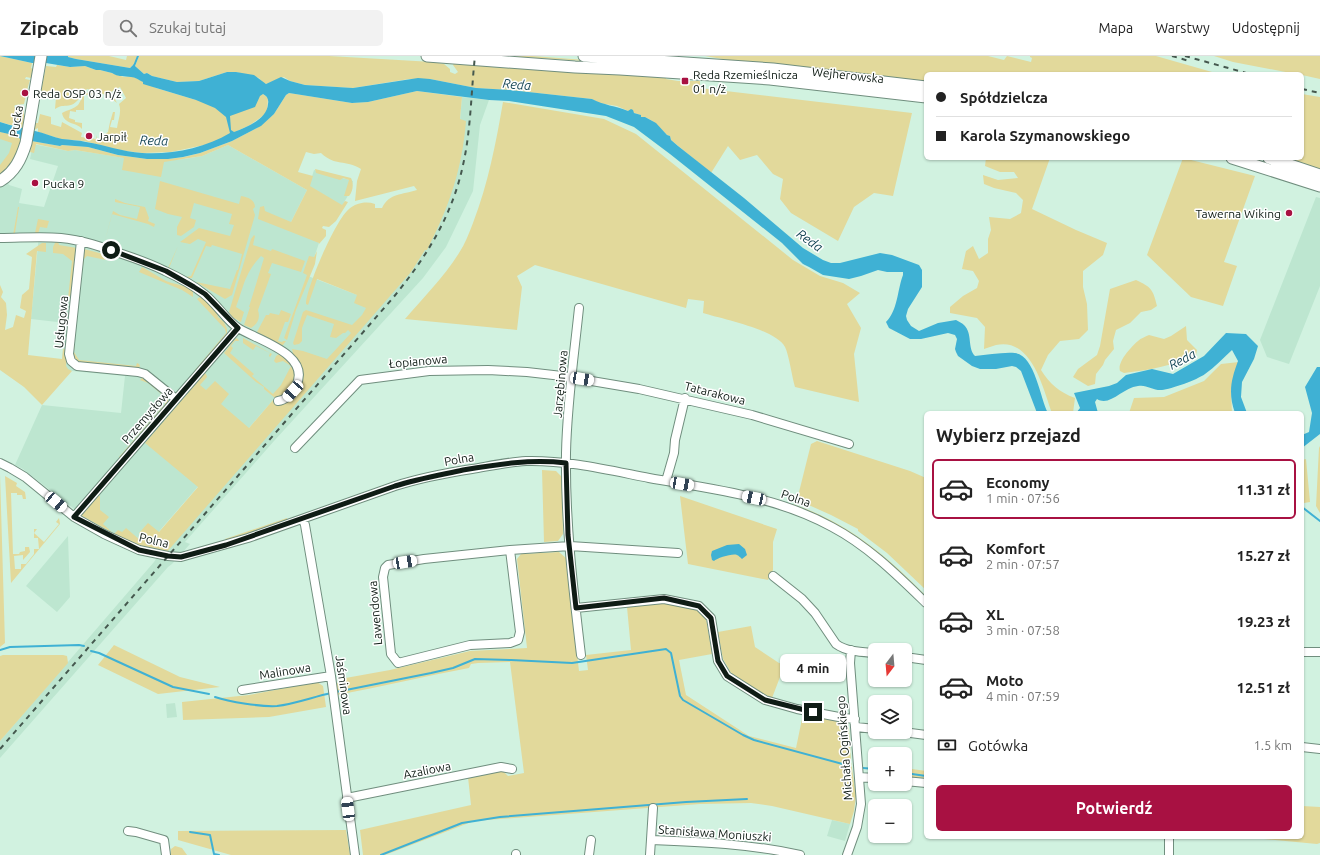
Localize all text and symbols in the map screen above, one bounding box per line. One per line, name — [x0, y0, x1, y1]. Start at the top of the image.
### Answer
search box — [103, 10, 383, 46]
text: Zipcab — [20, 17, 79, 39]
icon: search — [117, 17, 139, 39]
text: Szukaj tutaj — [149, 19, 226, 36]
text: Mapa — [1098, 20, 1133, 36]
text: Warstwy — [1155, 20, 1210, 36]
text: Udostępnij — [1232, 20, 1300, 36]
street label: Wejherowska — [811, 65, 885, 85]
place label: Reda Rzemieślnicza 01 n/ż — [693, 68, 798, 95]
water label: Reda — [502, 76, 532, 92]
marker: Reda Rzemieślnicza 01 n/ż — [680, 76, 690, 86]
place label: Reda OSP 03 n/ż — [33, 87, 122, 100]
marker: Reda OSP 03 n/ż — [20, 88, 30, 98]
text: Spółdzielcza — [960, 89, 1048, 106]
street label: Pucka — [7, 104, 25, 138]
text: Karola Szymanowskiego — [960, 127, 1130, 144]
place label: Jarpił — [97, 130, 128, 143]
marker: Jarpił — [84, 131, 94, 141]
water label: Reda — [139, 133, 169, 147]
place label: Pucka 9 — [43, 177, 84, 190]
marker: Pucka 9 — [30, 178, 40, 188]
place label: Tawerna Wiking — [1195, 207, 1281, 220]
marker: Tawerna Wiking — [1284, 208, 1294, 218]
water label: Reda — [794, 226, 826, 254]
route start — [102, 241, 120, 259]
street label: Usługowa — [52, 295, 70, 349]
water label: Reda — [1166, 346, 1198, 372]
street label: Jarzębinowa — [551, 350, 569, 418]
street label: Łopianowa — [388, 352, 448, 370]
car — [569, 371, 595, 387]
car — [281, 378, 305, 404]
street label: Tatarakowa — [683, 379, 747, 407]
street label: Przemysłowa — [119, 384, 175, 446]
text: Wybierz przejazd — [936, 425, 1081, 445]
street label: Polna — [443, 450, 475, 468]
icon: car — [938, 471, 974, 507]
text: Economy — [986, 474, 1050, 491]
car — [669, 476, 695, 492]
text: 11.31 zł — [1236, 481, 1290, 498]
street label: Polna — [780, 487, 812, 509]
car — [43, 490, 69, 514]
car — [741, 490, 767, 506]
text: 1 min · 07:56 — [986, 491, 1060, 505]
street label: Polna — [138, 530, 170, 550]
icon: car — [938, 537, 974, 573]
text: Komfort — [986, 540, 1045, 557]
text: 15.27 zł — [1236, 547, 1290, 564]
car — [392, 554, 418, 570]
text: 2 min · 07:57 — [986, 557, 1060, 571]
street label: Lawendowa — [366, 580, 384, 646]
icon: car — [938, 603, 974, 639]
text: XL — [986, 606, 1004, 623]
text: 19.23 zł — [1236, 613, 1290, 630]
text: 3 min · 07:58 — [986, 623, 1060, 637]
north arrow — [868, 643, 912, 687]
map controls — [868, 643, 912, 843]
street label: Jaśminowa — [333, 654, 355, 716]
callout: 4 min — [780, 654, 846, 682]
street label: Malinowa — [258, 661, 312, 681]
text: 4 min — [797, 661, 829, 675]
icon: car — [938, 669, 974, 705]
text: Moto — [986, 672, 1024, 689]
text: 12.51 zł — [1236, 679, 1290, 696]
text: 4 min · 07:59 — [986, 689, 1060, 703]
street label: Michała Ogińskiego — [834, 695, 854, 801]
button: layers — [868, 695, 912, 739]
route end — [804, 703, 822, 721]
icon: cash — [936, 734, 958, 756]
text: Gotówka — [968, 737, 1028, 754]
text: 1.5 km — [1253, 738, 1292, 752]
button: + — [868, 747, 912, 791]
street label: Azaliowa — [402, 759, 452, 781]
button: Potwierdź — [936, 785, 1292, 831]
car — [341, 796, 355, 822]
button: − — [868, 799, 912, 843]
street label: Stanisława Moniuszki — [658, 823, 772, 843]

